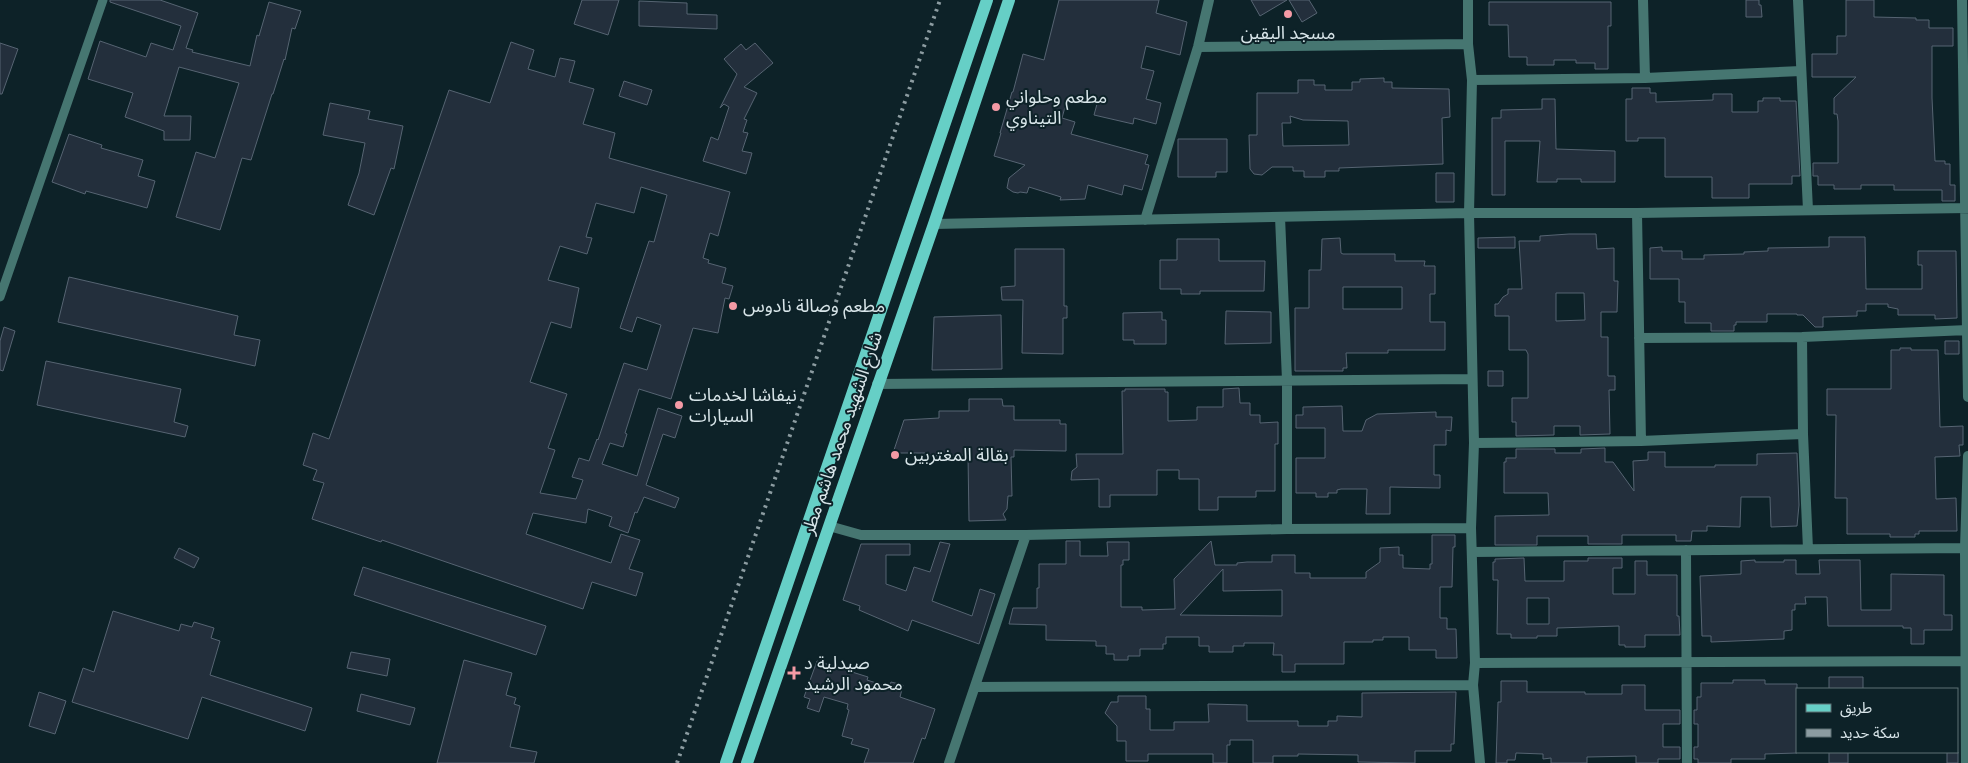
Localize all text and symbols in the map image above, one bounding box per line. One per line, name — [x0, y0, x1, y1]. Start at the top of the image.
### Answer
marker: مسجد اليقين — [1282, 8, 1294, 20]
place label: مسجد اليقين — [1241, 22, 1335, 44]
place label: مطعم وحلواني التيناوي — [1006, 86, 1107, 131]
marker: مطعم وحلواني التيناوي — [990, 101, 1002, 113]
place label: مطعم وصالة نادوس — [743, 295, 885, 319]
marker: مطعم وصالة نادوس — [727, 300, 739, 312]
street label: شارع الشهيد محمد هاشم مطر — [797, 329, 890, 539]
place label: نيفاشا لخدمات السيارات — [689, 384, 797, 427]
marker: نيفاشا لخدمات السيارات — [673, 399, 685, 411]
place label: بقالة المغتربين — [905, 444, 1009, 466]
marker: بقالة المغتربين — [889, 449, 901, 461]
place label: صيدلية د محمود الرشيد — [804, 652, 903, 695]
marker: صيدلية د محمود الرشيد — [788, 667, 800, 679]
legend — [1796, 688, 1958, 753]
text: طريق — [1840, 699, 1872, 718]
text: سكة حديد — [1840, 724, 1900, 742]

